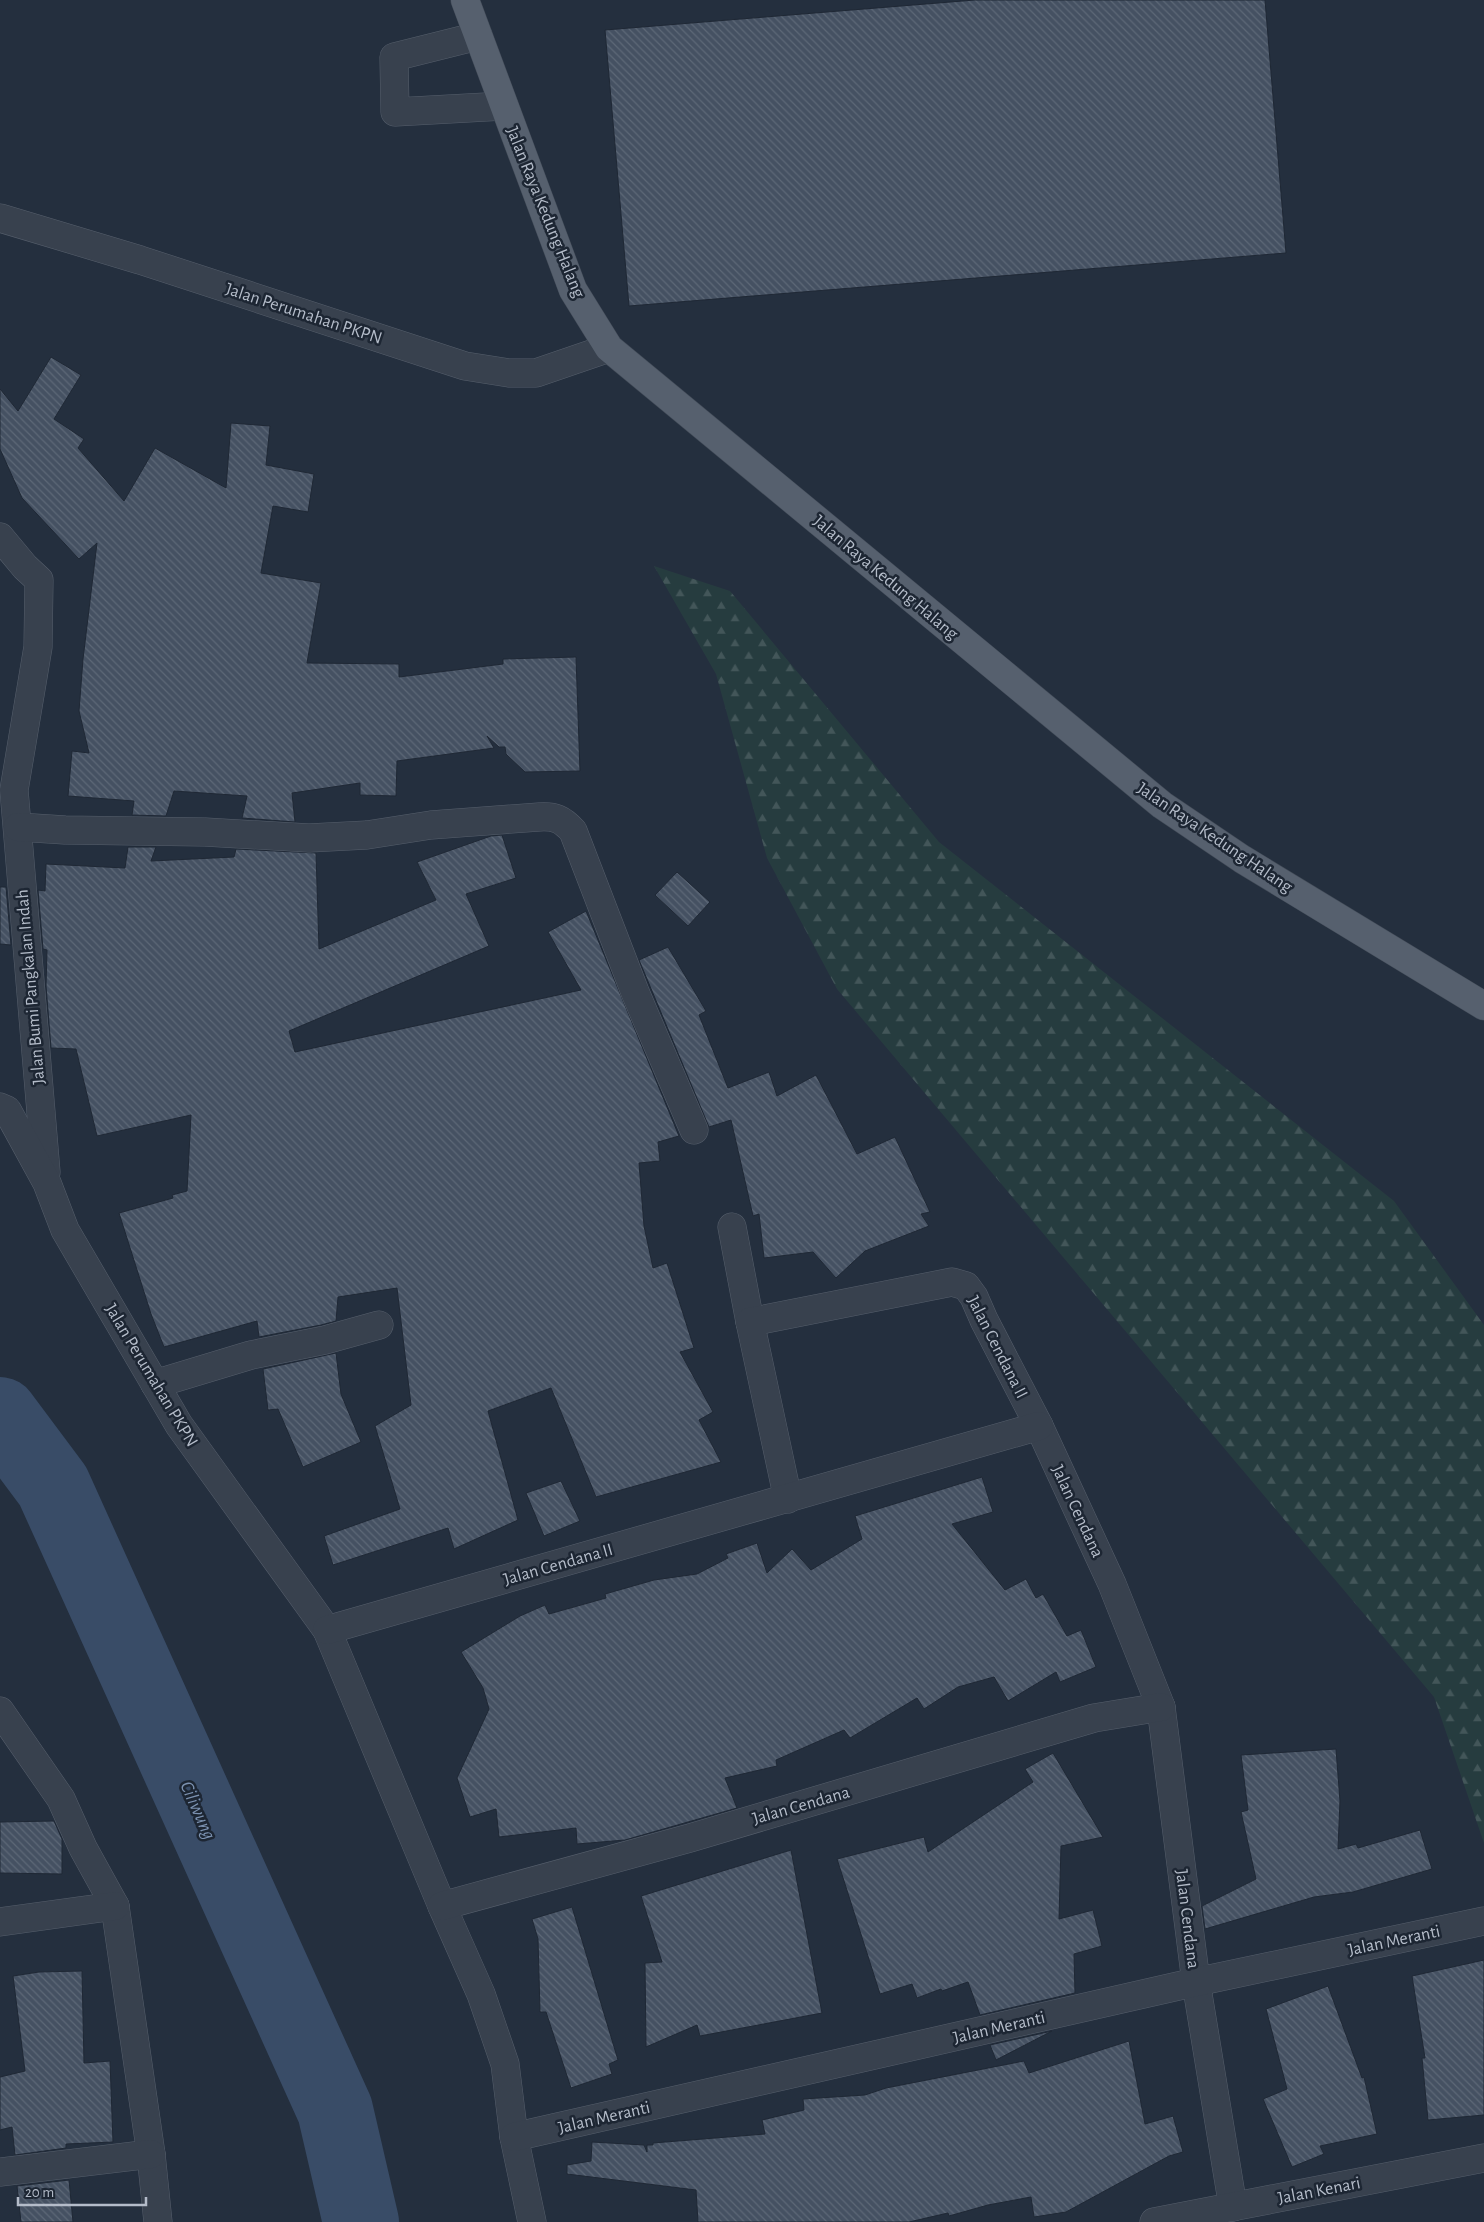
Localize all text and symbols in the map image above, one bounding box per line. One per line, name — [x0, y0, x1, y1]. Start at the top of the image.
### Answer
street label: Jalan Raya Kedung Halang — [502, 124, 588, 301]
street label: Jalan Perumahan PKPN — [223, 280, 384, 348]
street label: Jalan Raya Kedung Halang — [810, 512, 961, 644]
street label: Jalan Raya Kedung Halang — [1134, 779, 1295, 897]
street label: Jalan Bumi Pangkalan Indah — [13, 889, 48, 1085]
street label: Jalan Cendana II — [964, 1293, 1031, 1402]
street label: Jalan Perumahan PKPN — [101, 1301, 201, 1450]
street label: Jalan Cendana — [1048, 1462, 1106, 1561]
street label: Jalan Cendana II — [502, 1541, 615, 1589]
water label: Ciliwung — [176, 1779, 219, 1843]
street label: Jalan Cendana — [751, 1784, 852, 1828]
street label: Jalan Cendana — [1172, 1868, 1202, 1970]
street label: Jalan Meranti — [1347, 1922, 1442, 1960]
street label: Jalan Meranti — [952, 2009, 1047, 2047]
street label: Jalan Meranti — [557, 2099, 652, 2137]
scale bar — [18, 2174, 145, 2206]
street label: Jalan Kenari — [1276, 2174, 1362, 2208]
text: 20 m — [25, 2185, 54, 2200]

